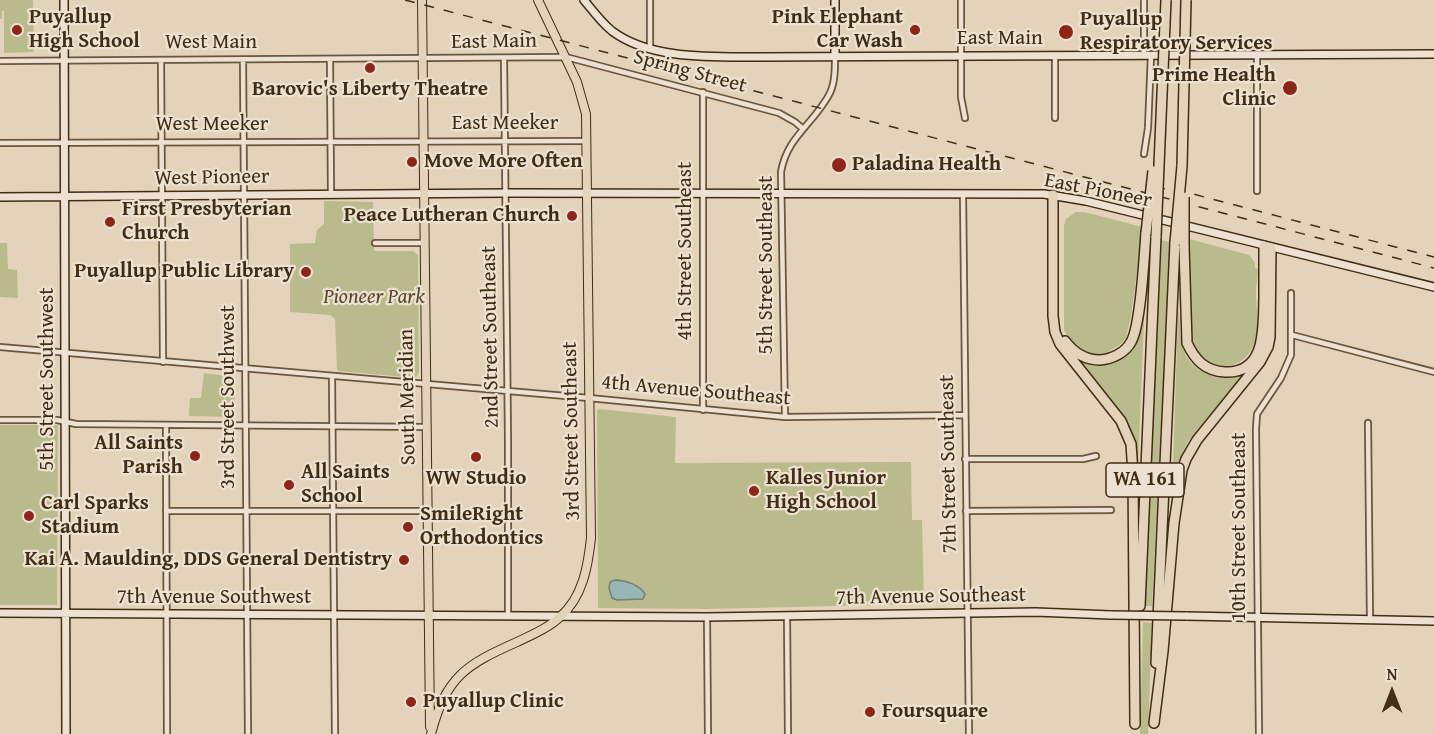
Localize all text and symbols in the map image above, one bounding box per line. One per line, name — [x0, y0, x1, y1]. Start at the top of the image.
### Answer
place label: Puyallup High School — [29, 5, 140, 55]
place label: Pink Elephant Car Wash — [772, 5, 903, 55]
place label: Puyallup Respiratory Services — [1080, 7, 1272, 57]
marker: Puyallup High School — [10, 23, 24, 37]
marker: Pink Elephant Car Wash — [908, 23, 922, 37]
marker: Puyallup Respiratory Services — [1057, 23, 1075, 41]
street label: East Main — [957, 26, 1043, 52]
street label: East Main — [451, 29, 537, 55]
street label: West Main — [165, 30, 257, 56]
street label: Spring Street — [631, 45, 749, 99]
marker: Barovic's Liberty Theatre — [363, 61, 377, 75]
place label: Prime Health Clinic — [1152, 63, 1276, 113]
place label: Barovic's Liberty Theatre — [252, 77, 488, 103]
marker: Prime Health Clinic — [1281, 79, 1299, 97]
street label: East Meeker — [452, 111, 558, 137]
street label: West Meeker — [156, 112, 268, 138]
place label: Move More Often — [424, 149, 583, 175]
place label: Paladina Health — [852, 152, 1001, 178]
marker: Move More Often — [405, 155, 419, 169]
marker: Paladina Health — [830, 156, 848, 174]
street label: 4th Street Southeast — [673, 162, 699, 340]
street label: West Pioneer — [154, 164, 270, 192]
street label: East Pioneer — [1042, 168, 1154, 214]
street label: 5th Street Southeast — [754, 176, 780, 354]
place label: First Presbyterian Church — [122, 197, 291, 247]
place label: Peace Lutheran Church — [344, 203, 560, 229]
marker: Peace Lutheran Church — [565, 209, 579, 223]
marker: First Presbyterian Church — [103, 215, 117, 229]
street label: 2nd Street Southeast — [477, 246, 505, 428]
place label: Puyallup Public Library — [74, 259, 294, 285]
marker: Puyallup Public Library — [299, 265, 313, 279]
park label: Pioneer Park — [323, 285, 425, 311]
street label: 5th Street Southwest — [35, 287, 61, 471]
street label: 3rd Street Southwest — [216, 305, 242, 489]
street label: South Meridian — [394, 328, 422, 466]
street label: 3rd Street Southeast — [558, 341, 586, 521]
street label: 4th Avenue Southeast — [600, 370, 792, 412]
street label: 7th Street Southeast — [935, 374, 963, 554]
place label: All Saints Parish — [94, 431, 183, 481]
street label: 10th Street Southeast — [1227, 433, 1253, 621]
marker: All Saints Parish — [188, 449, 202, 463]
marker: WW Studio — [469, 450, 483, 464]
place label: All Saints School — [301, 460, 390, 510]
road number: WA 161 — [1106, 463, 1184, 497]
place label: WW Studio — [425, 466, 527, 492]
place label: Kalles Junior High School — [766, 466, 886, 516]
marker: All Saints School — [282, 478, 296, 492]
marker: Kalles Junior High School — [747, 484, 761, 498]
place label: Carl Sparks Stadium — [41, 491, 149, 541]
place label: SmileRight Orthodontics — [420, 502, 543, 552]
marker: Carl Sparks Stadium — [22, 509, 36, 523]
marker: SmileRight Orthodontics — [401, 520, 415, 534]
place label: Kai A. Maulding, DDS General Dentistry — [24, 547, 392, 573]
marker: Kai A. Maulding, DDS General Dentistry — [397, 553, 411, 567]
street label: 7th Avenue Southeast — [836, 583, 1026, 611]
street label: 7th Avenue Southwest — [117, 585, 311, 611]
north arrow — [1362, 662, 1422, 722]
text: N — [1387, 662, 1397, 686]
place label: Puyallup Clinic — [423, 689, 564, 715]
marker: Puyallup Clinic — [404, 695, 418, 709]
place label: Foursquare — [882, 699, 988, 725]
marker: Foursquare — [863, 705, 877, 719]

